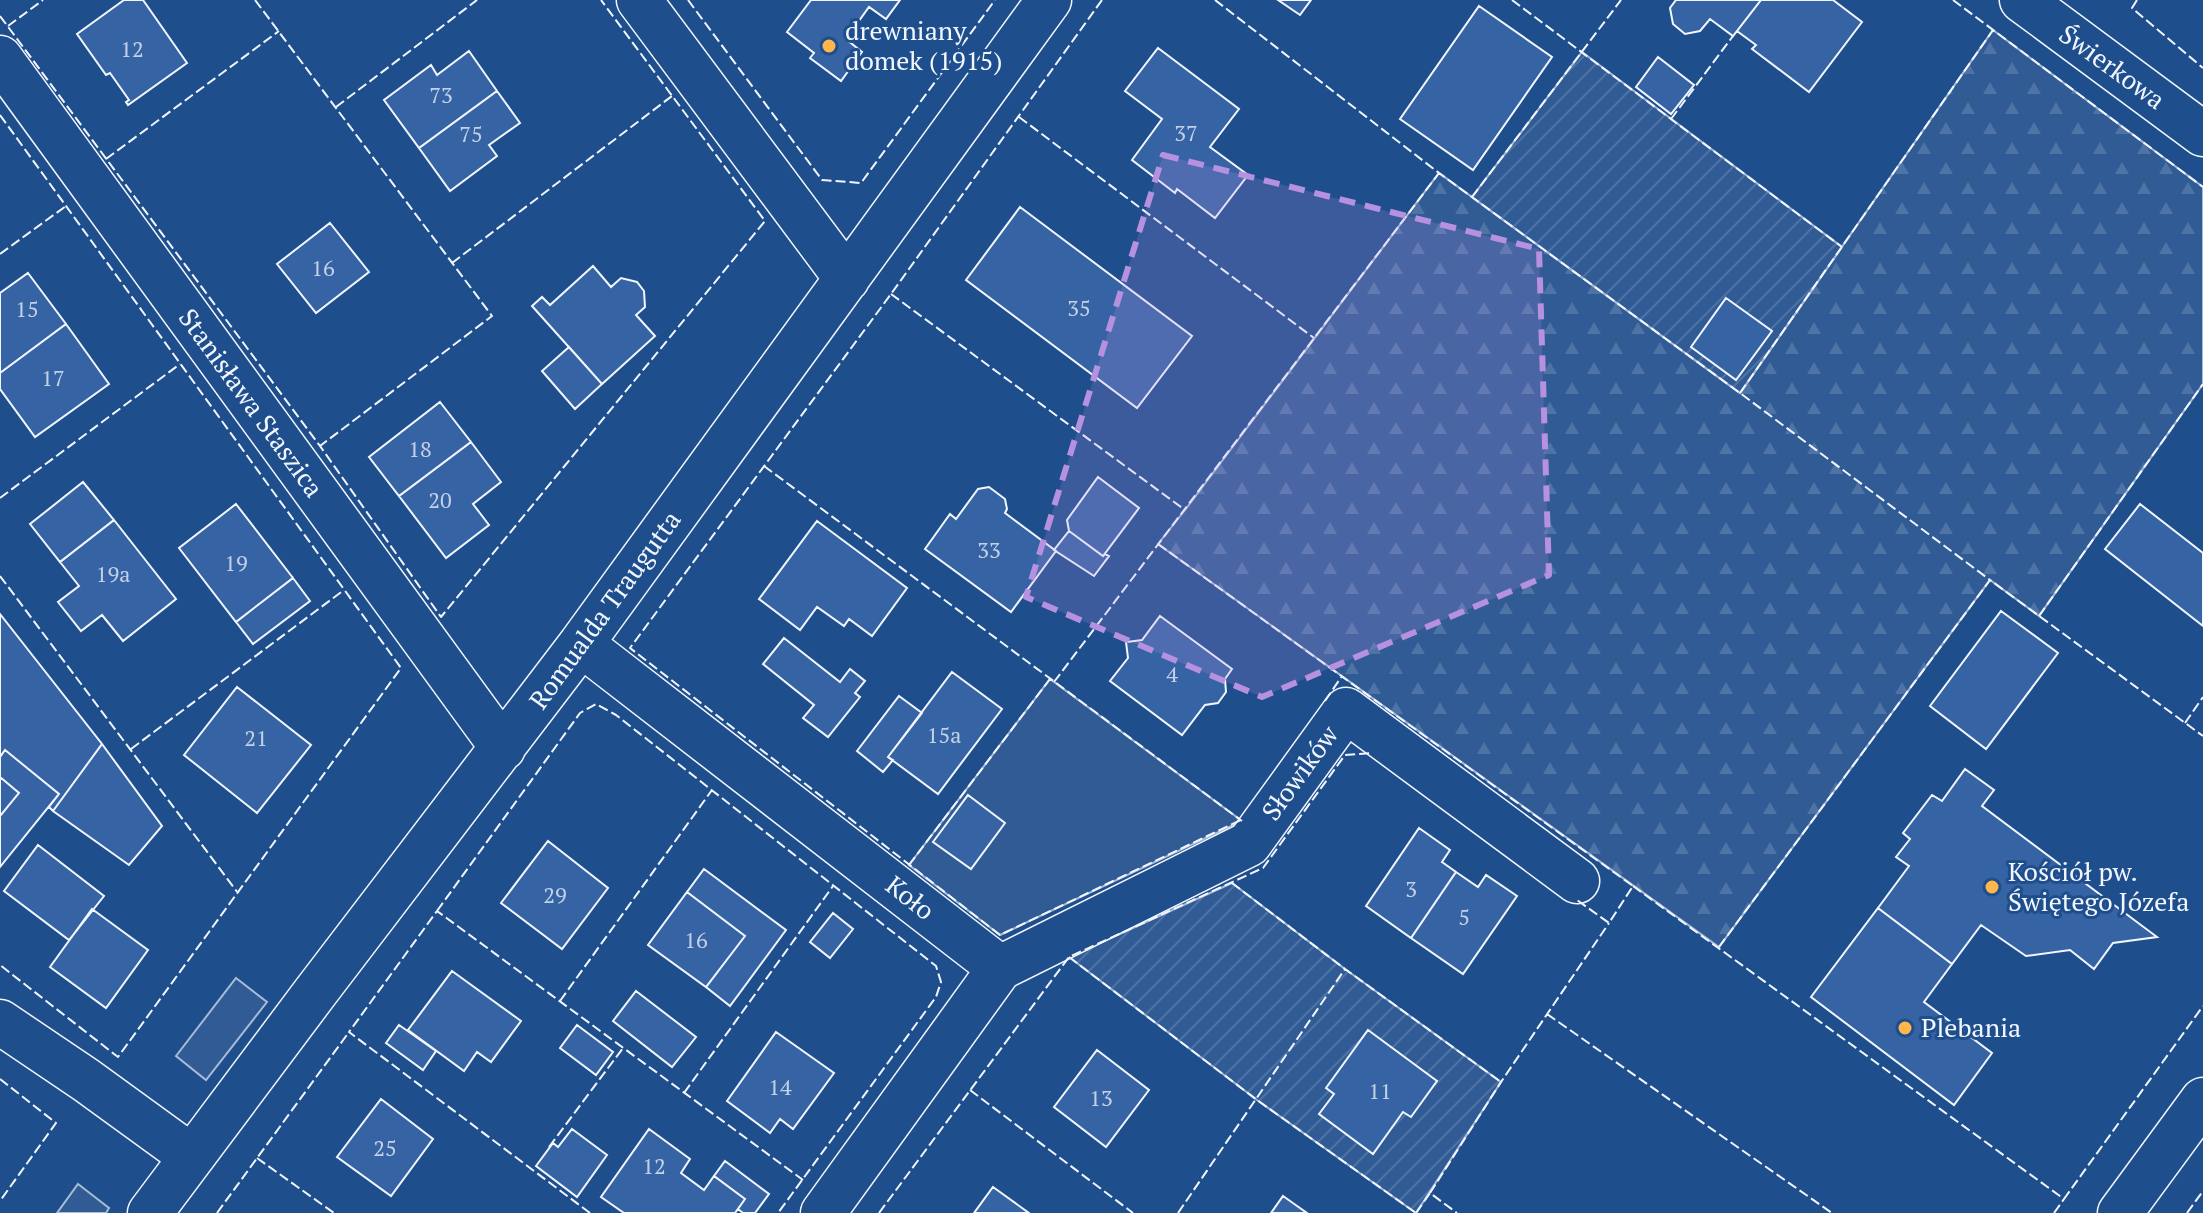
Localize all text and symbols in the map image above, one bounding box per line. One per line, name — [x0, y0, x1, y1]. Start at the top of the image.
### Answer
place label: drewniany domek (1915) — [845, 13, 1002, 77]
street label: Świerkowa — [2053, 16, 2172, 116]
house number: 12 — [120, 34, 144, 63]
marker: drewniany domek (1915) — [820, 37, 838, 55]
house number: 73 — [429, 80, 453, 109]
house number: 37 — [1174, 118, 1198, 147]
house number: 75 — [459, 119, 483, 148]
house number: 16 — [311, 253, 335, 282]
house number: 35 — [1067, 293, 1091, 322]
house number: 15 — [15, 294, 39, 323]
street label: Stanisława Staszica — [172, 301, 332, 503]
house number: 17 — [41, 363, 65, 392]
house number: 18 — [408, 434, 432, 463]
house number: 20 — [428, 485, 452, 514]
street label: Romualda Traugutta — [521, 504, 688, 715]
house number: 33 — [977, 535, 1001, 564]
house number: 19 — [224, 548, 248, 577]
house number: 19a — [96, 559, 130, 588]
house number: 4 — [1166, 659, 1178, 688]
street label: Słowików — [1253, 717, 1346, 827]
house number: 15a — [927, 720, 961, 749]
house number: 21 — [244, 723, 268, 752]
place label: Kościół pw. Świętego Józefa — [2008, 854, 2189, 918]
street label: Koło — [879, 868, 942, 927]
house number: 3 — [1405, 874, 1417, 903]
marker: Kościół pw. Świętego Józefa — [1983, 878, 2001, 896]
house number: 29 — [543, 880, 567, 909]
house number: 5 — [1458, 902, 1470, 931]
house number: 16 — [684, 925, 708, 954]
place label: Plebania — [1921, 1010, 2021, 1044]
marker: Plebania — [1896, 1019, 1914, 1037]
house number: 14 — [768, 1072, 792, 1101]
house number: 11 — [1368, 1076, 1392, 1105]
house number: 13 — [1089, 1083, 1113, 1112]
house number: 25 — [373, 1133, 397, 1162]
house number: 12 — [642, 1151, 666, 1180]

